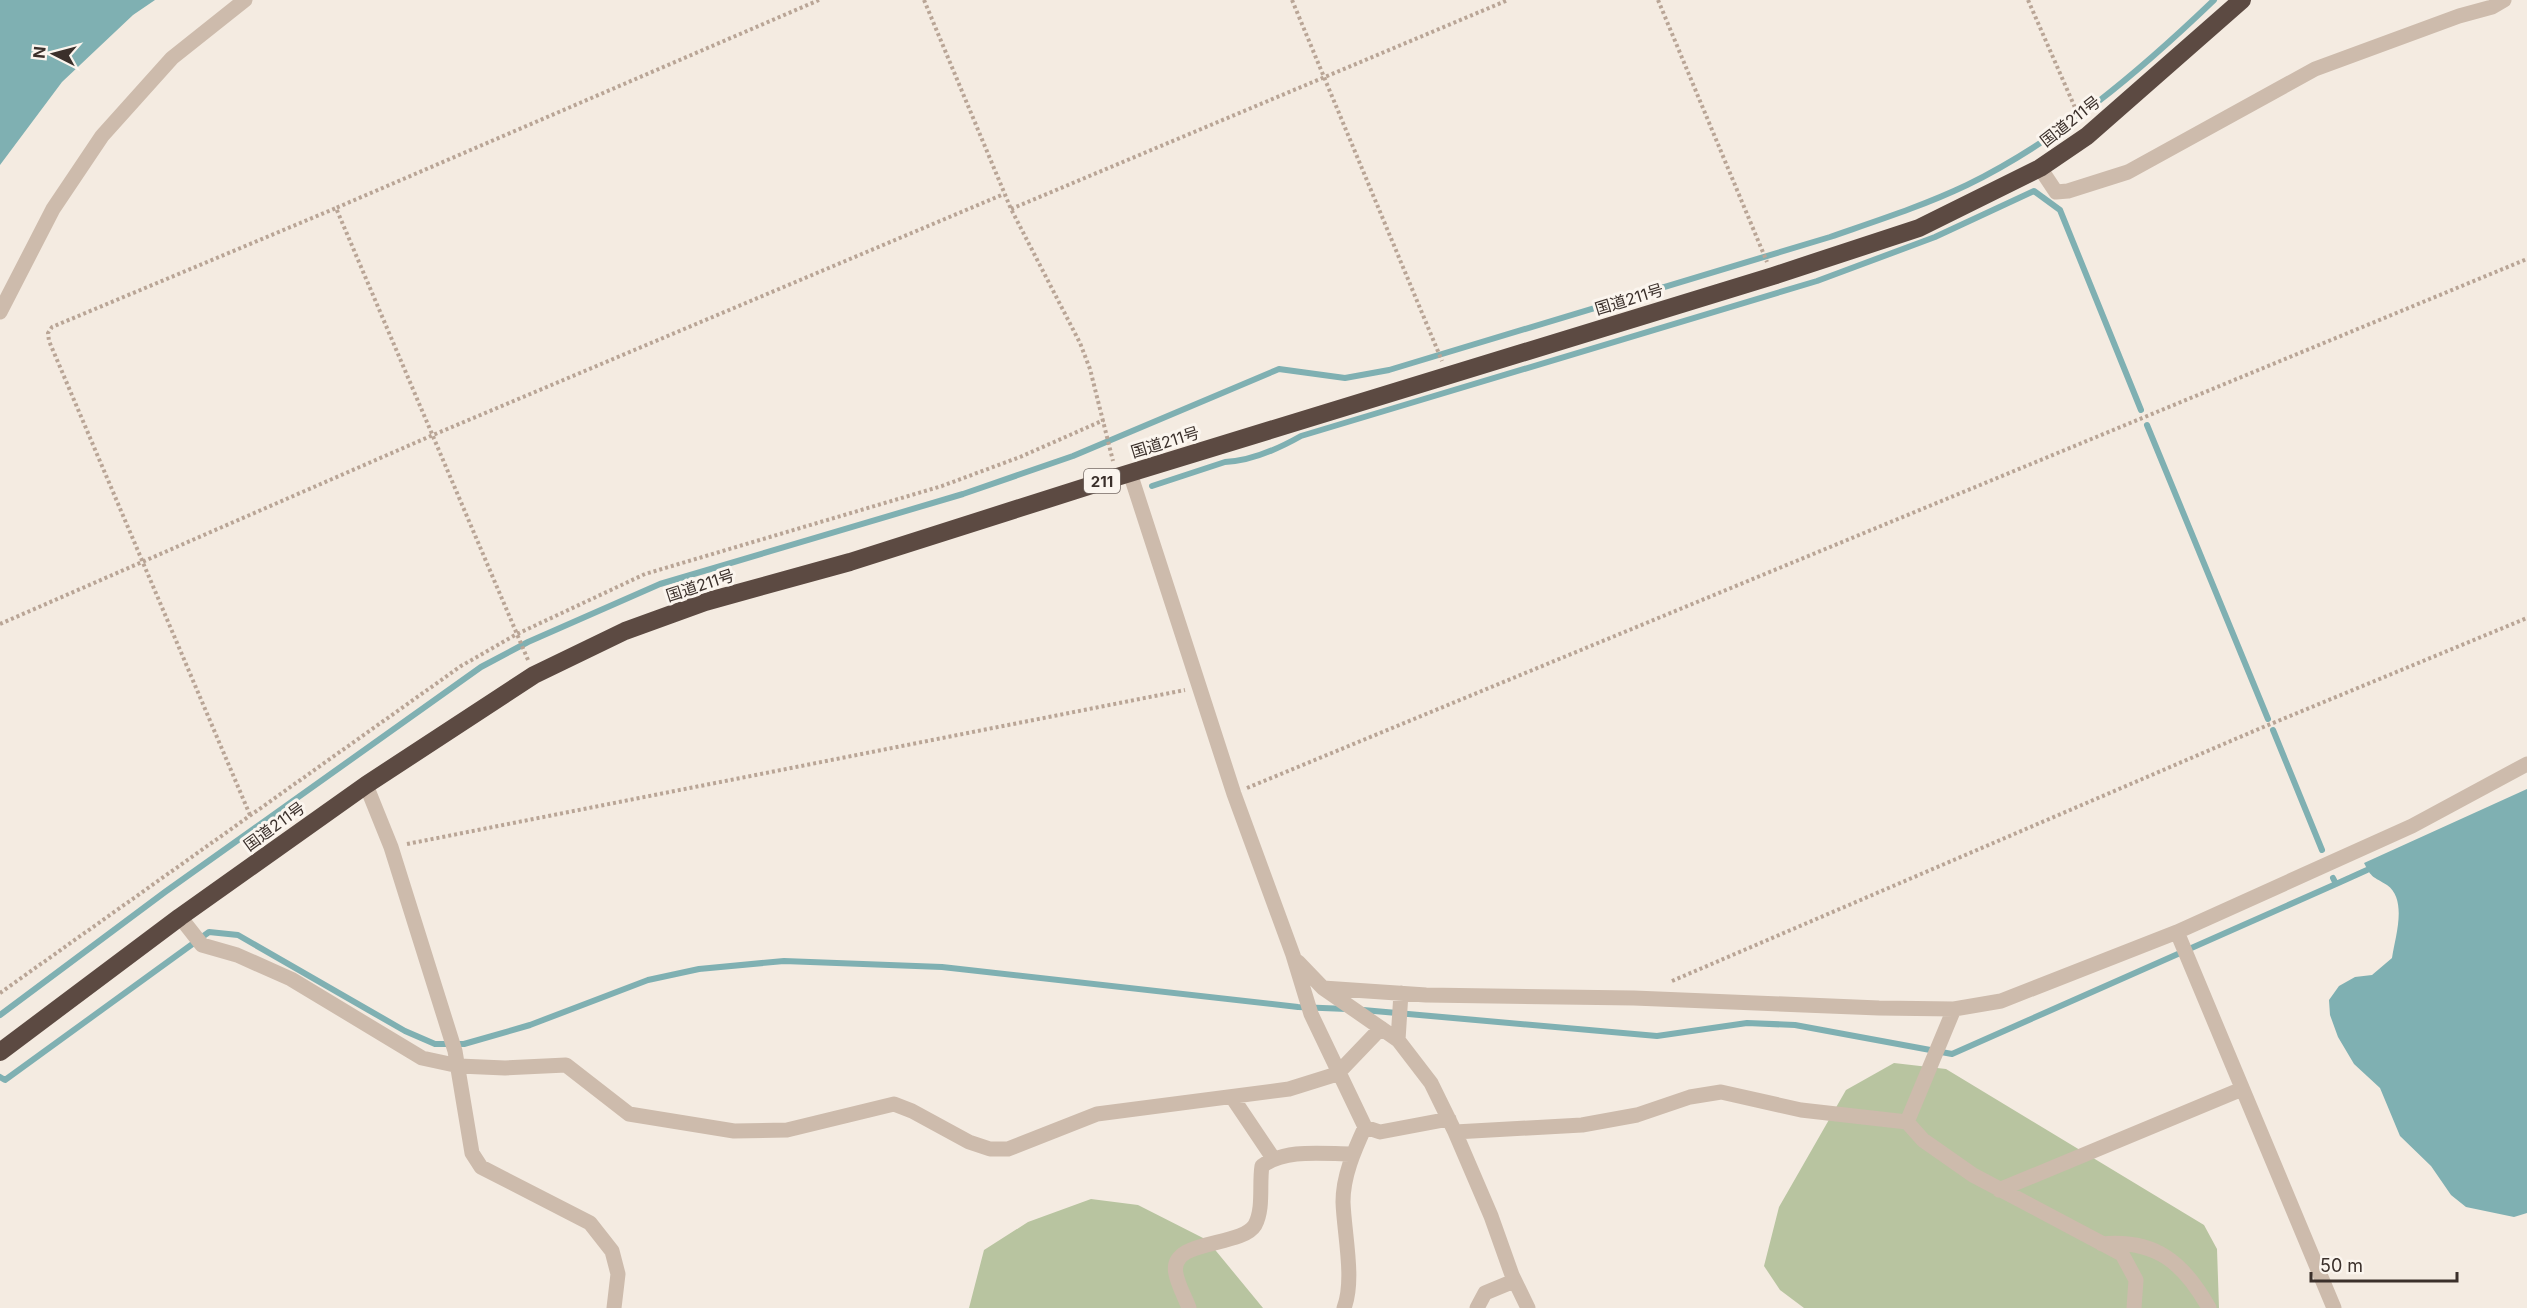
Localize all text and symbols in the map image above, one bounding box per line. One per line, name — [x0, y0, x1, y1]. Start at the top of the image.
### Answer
north arrow — [24, 24, 84, 84]
text: N — [28, 45, 50, 60]
street label: 国道211号 — [2036, 91, 2104, 151]
street label: 国道211号 — [1592, 279, 1666, 319]
street label: 国道211号 — [1128, 422, 1202, 462]
road number: 211 — [1084, 469, 1120, 493]
street label: 国道211号 — [663, 565, 737, 605]
street label: 国道211号 — [239, 797, 309, 855]
scale bar — [2311, 1245, 2456, 1283]
text: 50 m — [2320, 1255, 2363, 1276]

